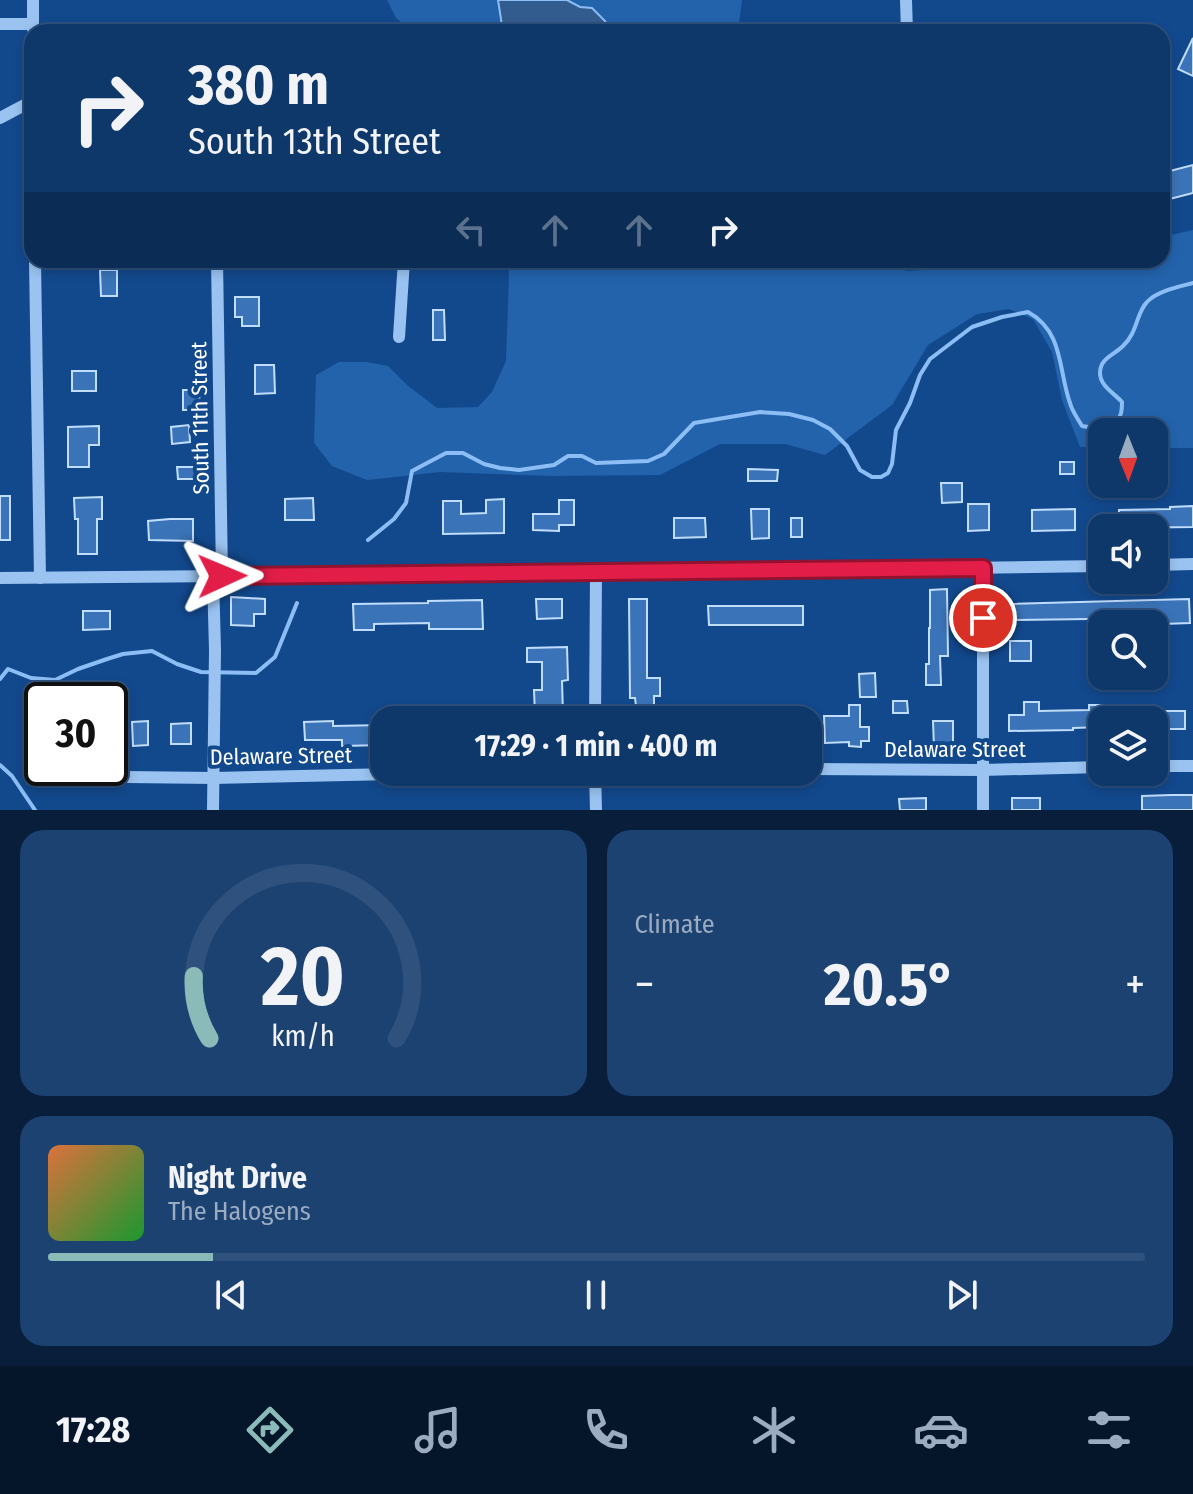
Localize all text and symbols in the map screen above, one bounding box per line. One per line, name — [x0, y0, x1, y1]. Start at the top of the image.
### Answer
text: 380 m — [188, 52, 329, 119]
icon: right — [56, 56, 160, 160]
text: South 13th Street — [188, 120, 441, 164]
icon: left — [449, 208, 493, 252]
icon: ahead — [533, 208, 577, 252]
icon: ahead — [617, 208, 661, 252]
icon: right — [701, 208, 745, 252]
street label: South 11th Street — [185, 341, 215, 495]
north arrow — [1088, 418, 1168, 498]
map controls — [1088, 418, 1168, 786]
button: sound — [1088, 514, 1168, 594]
position arrow — [180, 534, 264, 618]
pin — [949, 584, 1017, 652]
icon: arrive — [961, 596, 1005, 640]
button: search — [1088, 610, 1168, 690]
speed limit sign: 30 — [24, 682, 128, 786]
button: layers — [1088, 706, 1168, 786]
text: 17:29 · 1 min · 400 m — [475, 728, 717, 764]
street label: Delaware Street — [884, 736, 1027, 763]
street label: Delaware Street — [210, 741, 353, 771]
text: Climate — [635, 909, 715, 940]
text: 20 — [260, 927, 345, 1027]
text: 20.5° — [824, 949, 956, 1021]
text: − — [635, 958, 654, 1011]
text: + — [1125, 958, 1145, 1011]
text: km/h — [271, 1019, 335, 1054]
text: Night Drive — [168, 1160, 307, 1196]
text: The Halogens — [168, 1196, 311, 1227]
icon: previous — [209, 1273, 253, 1317]
icon: pause — [574, 1273, 618, 1317]
icon: next — [940, 1273, 984, 1317]
icon: directions — [242, 1402, 298, 1458]
icon: music — [410, 1402, 466, 1458]
icon: phone — [578, 1402, 634, 1458]
icon: climate — [746, 1402, 802, 1458]
icon: car — [913, 1402, 969, 1458]
icon: filters — [1081, 1402, 1137, 1458]
text: 17:28 — [56, 1408, 130, 1452]

